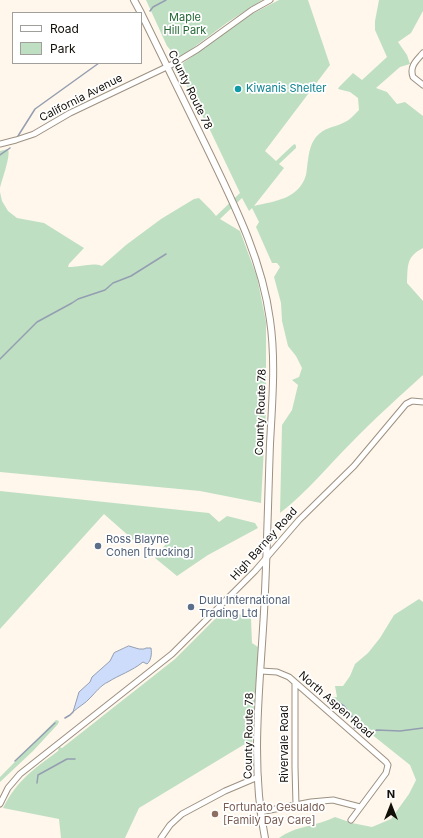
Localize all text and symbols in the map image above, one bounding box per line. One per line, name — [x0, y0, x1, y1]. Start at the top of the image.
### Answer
park label: Maple Hill Park — [164, 11, 206, 37]
legend — [12, 12, 142, 64]
text: Road — [50, 21, 79, 36]
text: Park — [50, 41, 76, 56]
street label: County Route 78 — [165, 48, 215, 132]
street label: California Avenue — [37, 71, 125, 125]
place label: Kiwanis Shelter — [246, 82, 326, 96]
marker: Kiwanis Shelter — [233, 84, 243, 94]
street label: County Route 78 — [253, 368, 269, 456]
street label: High Barney Road — [228, 505, 300, 583]
place label: Ross Blayne Cohen [trucking] — [106, 533, 194, 559]
marker: Ross Blayne Cohen [trucking] — [93, 541, 103, 551]
place label: Dulu International Trading Ltd — [199, 594, 290, 620]
marker: Dulu International Trading Ltd — [186, 602, 196, 612]
street label: North Aspen Road — [296, 669, 376, 741]
street label: County Route 78 — [242, 693, 256, 779]
street label: Rivervale Road — [278, 705, 292, 783]
north arrow — [371, 786, 411, 826]
text: N — [387, 787, 395, 801]
place label: Fortunato Gesualdo [Family Day Care] — [223, 801, 325, 827]
marker: Fortunato Gesualdo [Family Day Care] — [210, 809, 220, 819]

